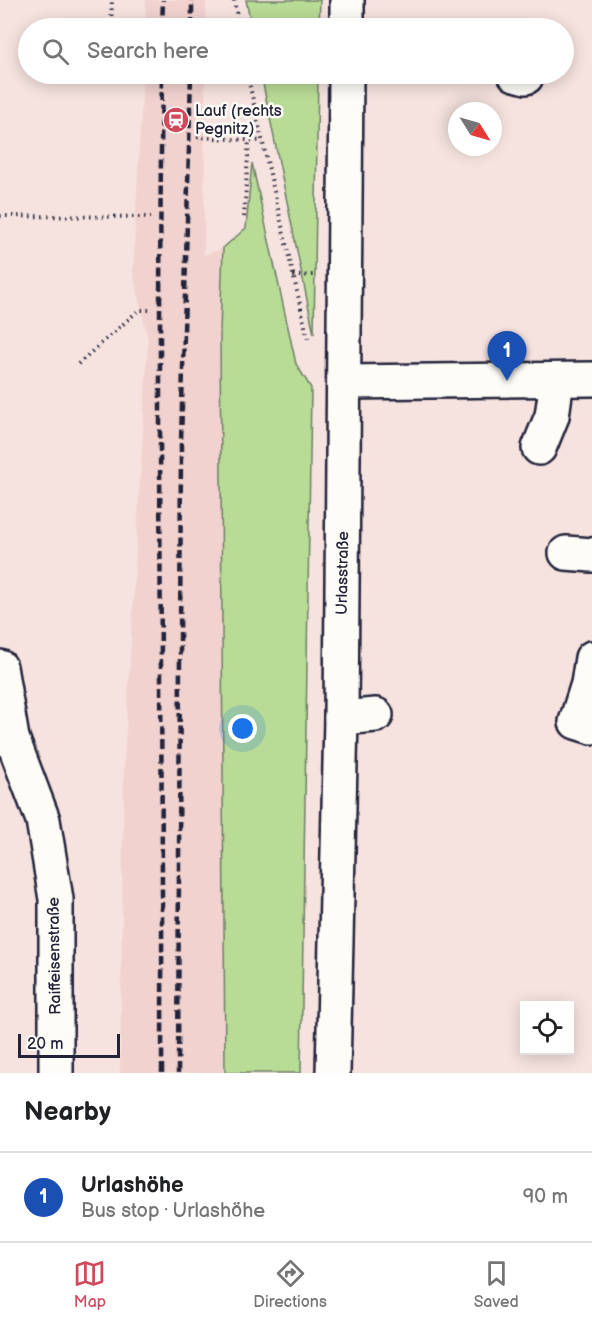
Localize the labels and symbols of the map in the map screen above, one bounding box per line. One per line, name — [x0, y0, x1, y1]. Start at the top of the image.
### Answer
place label: Lauf (rechts Pegnitz) — [195, 102, 282, 139]
north arrow — [448, 102, 502, 156]
station icon: Lauf (rechts Pegnitz) — [161, 105, 191, 135]
pin: 1 — [488, 332, 526, 381]
street label: Urlasstraße — [333, 530, 353, 615]
your location — [228, 714, 257, 743]
street label: Raiffeisenstraße — [44, 896, 66, 1015]
scale bar — [18, 1031, 120, 1058]

